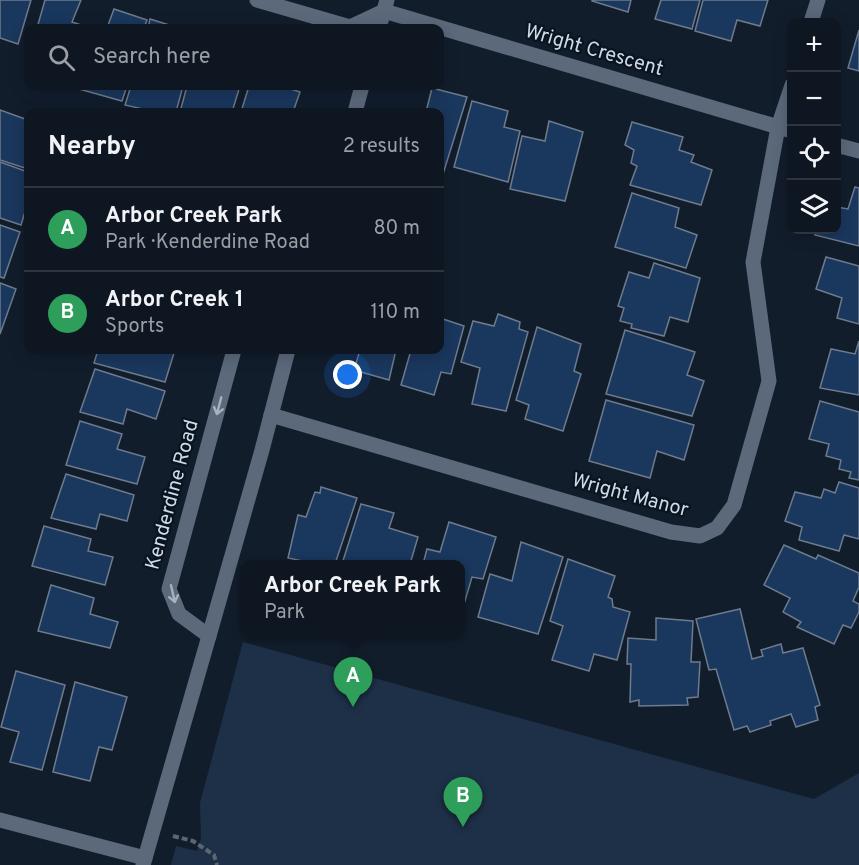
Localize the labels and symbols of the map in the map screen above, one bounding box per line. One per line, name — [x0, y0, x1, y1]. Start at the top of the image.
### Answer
street label: Wright Crescent — [522, 19, 666, 83]
your location — [333, 360, 362, 389]
one-way arrow — [212, 396, 224, 415]
street label: Kenderdine Road — [140, 417, 206, 573]
street label: Wright Manor — [569, 468, 691, 524]
one-way arrow — [168, 584, 179, 603]
pin: A — [334, 658, 372, 707]
pin: B — [444, 778, 482, 827]

